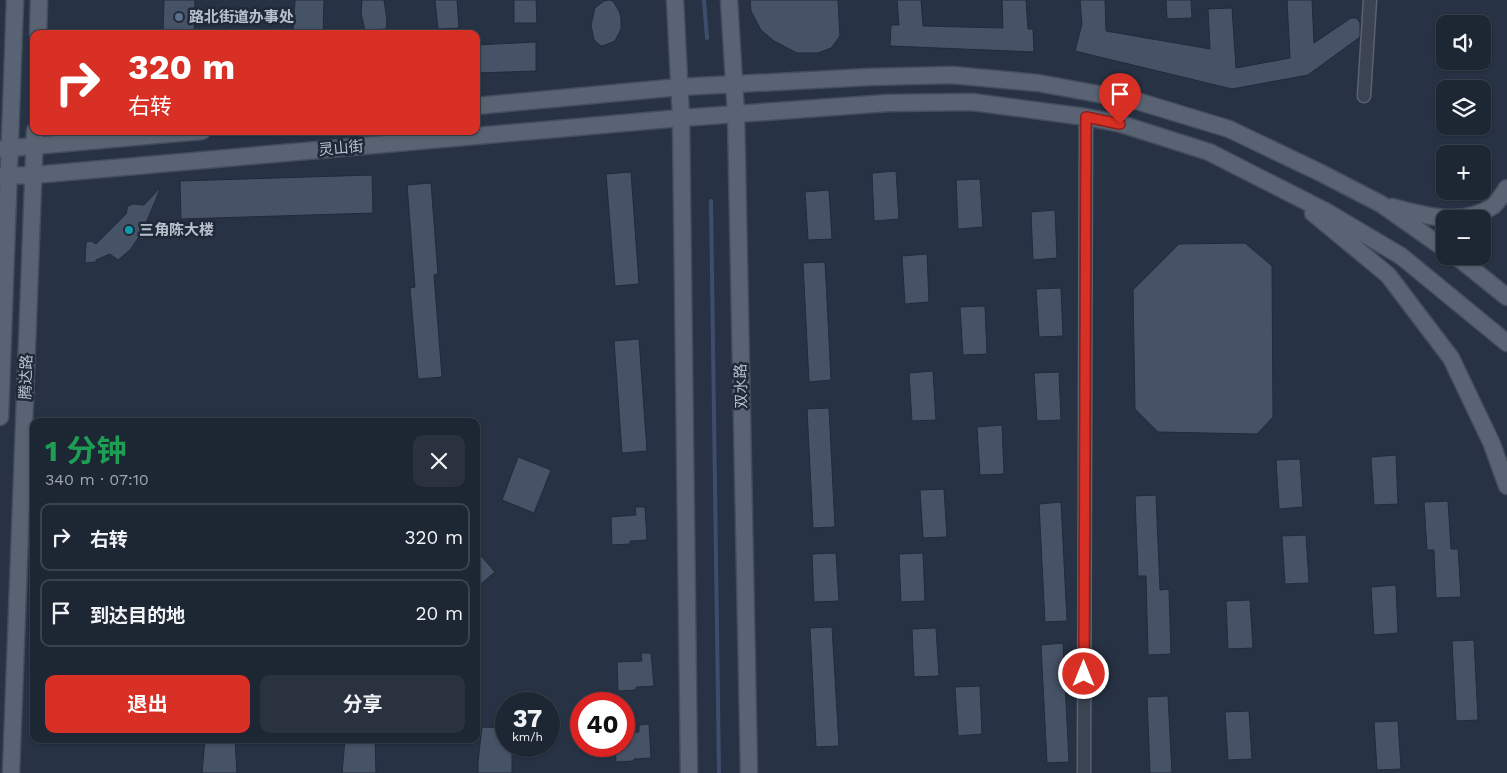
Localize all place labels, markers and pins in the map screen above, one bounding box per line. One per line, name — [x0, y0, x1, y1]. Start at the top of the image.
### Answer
place label: 路北街道办事处 — [189, 8, 294, 26]
marker: 路北街道办事处 — [173, 11, 185, 23]
pin — [1099, 73, 1141, 124]
place label: 三角陈大楼 — [139, 221, 214, 239]
marker: 三角陈大楼 — [123, 224, 135, 236]

